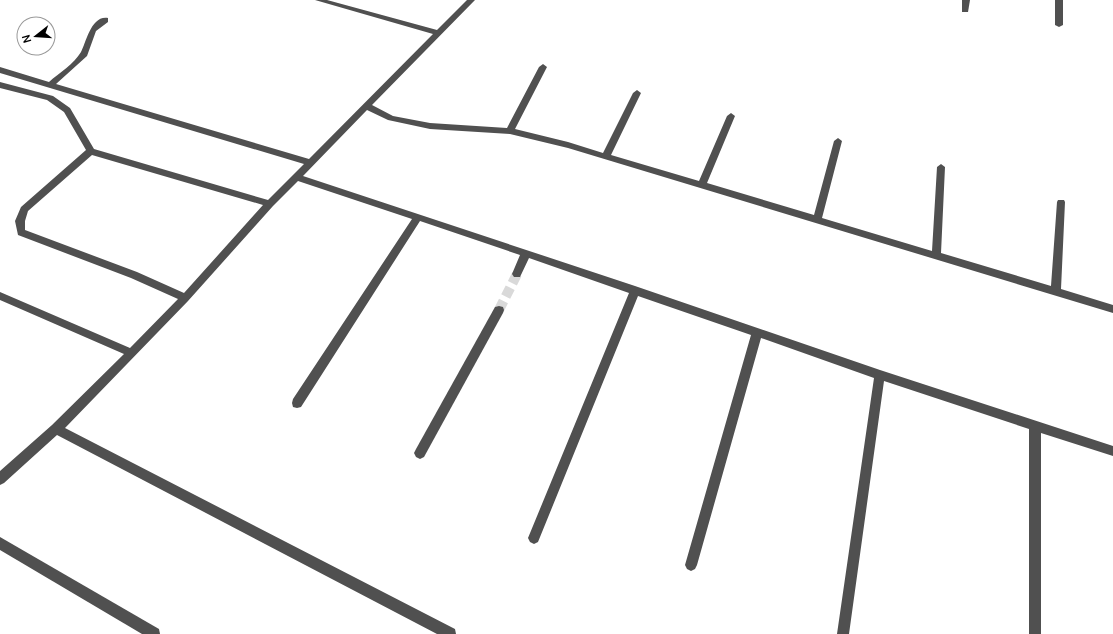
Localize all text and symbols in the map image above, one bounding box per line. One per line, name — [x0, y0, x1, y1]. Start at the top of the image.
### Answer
north arrow — [16, 16, 56, 56]
text: N — [18, 33, 34, 45]

